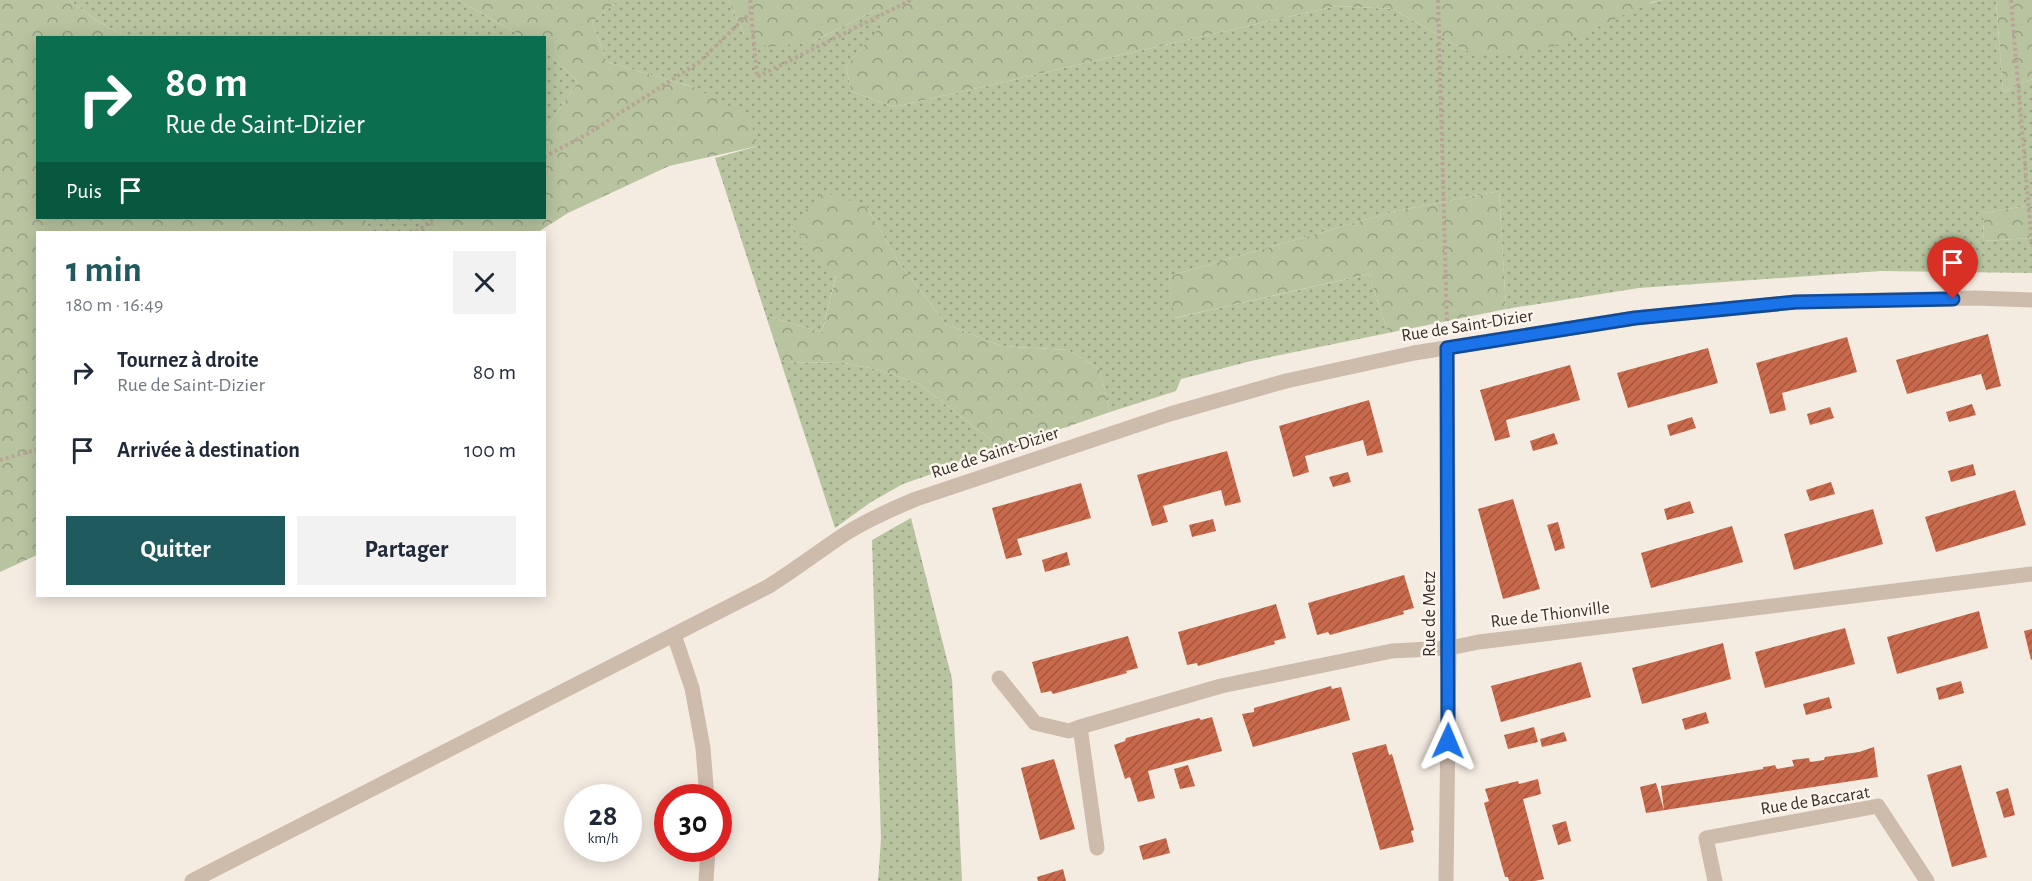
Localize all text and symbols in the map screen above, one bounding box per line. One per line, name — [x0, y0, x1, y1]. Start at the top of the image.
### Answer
icon: right — [66, 60, 144, 138]
text: 80 m — [165, 62, 248, 104]
text: Rue de Saint-Dizier — [165, 111, 365, 138]
icon: arrive — [114, 174, 147, 207]
text: Puis — [66, 180, 102, 202]
pin — [1927, 237, 1978, 299]
icon: arrive — [1936, 246, 1969, 279]
button: close — [453, 251, 516, 314]
text: 1 min — [66, 252, 142, 288]
text: 180 m · 16:49 — [66, 295, 163, 315]
street label: Rue de Saint-Dizier — [1400, 307, 1534, 345]
text: Tournez à droite — [117, 349, 259, 371]
icon: right — [66, 356, 99, 389]
text: 80 m — [473, 361, 516, 383]
text: Rue de Saint-Dizier — [117, 375, 265, 395]
street label: Rue de Saint-Dizier — [929, 424, 1062, 482]
icon: arrive — [66, 434, 99, 467]
text: Arrivée à destination — [117, 439, 300, 461]
text: 100 m — [464, 439, 516, 461]
button: Quitter — [66, 516, 285, 585]
button: Partager — [297, 516, 516, 585]
street label: Rue de Metz — [1421, 571, 1439, 657]
street label: Rue de Thionville — [1490, 599, 1611, 631]
position arrow — [1416, 709, 1480, 773]
street label: Rue de Baccarat — [1759, 783, 1871, 818]
speed limit sign: 30 — [654, 784, 732, 862]
text: 28 — [589, 801, 617, 831]
text: km/h — [588, 831, 618, 846]

